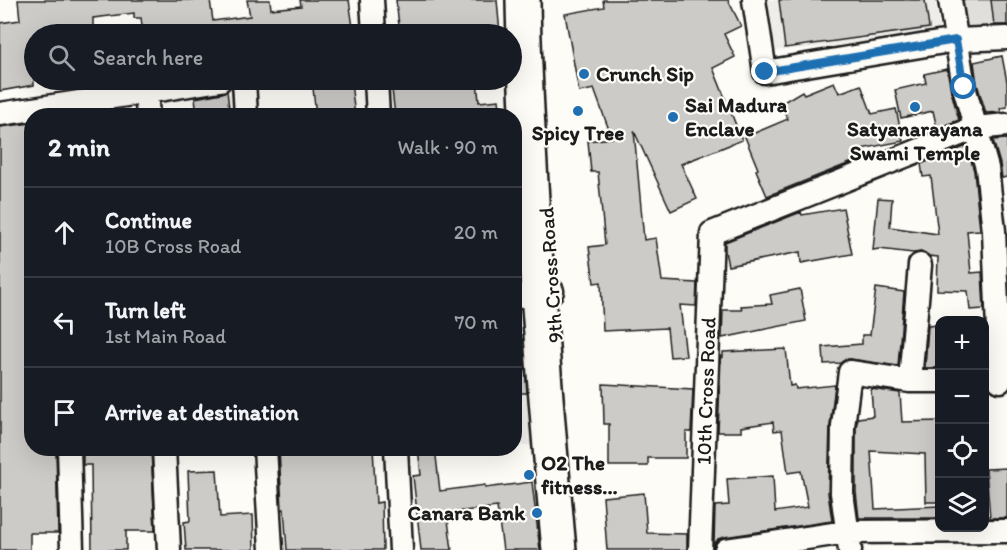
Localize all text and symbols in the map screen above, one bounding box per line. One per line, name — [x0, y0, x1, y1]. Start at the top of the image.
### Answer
search box — [24, 24, 522, 90]
icon: search — [45, 41, 78, 74]
text: Search here — [93, 44, 203, 71]
route end — [751, 58, 777, 84]
place label: Crunch Sip — [596, 61, 694, 87]
marker: Crunch Sip — [577, 67, 591, 81]
route start — [950, 73, 976, 99]
place label: Sai Madura Enclave — [685, 92, 788, 141]
marker: Satyanarayana Swami Temple — [908, 100, 922, 114]
marker: Spicy Tree — [571, 104, 585, 118]
marker: Sai Madura Enclave — [666, 110, 680, 124]
place label: Satyanarayana Swami Temple — [847, 116, 984, 166]
place label: Spicy Tree — [532, 120, 624, 146]
text: 2 min — [48, 131, 110, 163]
text: Walk · 90 m — [397, 135, 498, 159]
street label: 9th Cross Road — [533, 206, 568, 344]
text: Continue — [105, 207, 192, 234]
icon: ahead — [48, 216, 81, 249]
text: 20 m — [454, 220, 498, 244]
text: 10B Cross Road — [105, 234, 241, 258]
text: Turn left — [105, 297, 186, 324]
icon: left — [48, 306, 81, 339]
text: 70 m — [454, 310, 498, 334]
street label: 10th Cross Road — [690, 316, 721, 465]
map controls — [935, 316, 989, 532]
button: + — [935, 316, 989, 370]
text: 1st Main Road — [105, 324, 226, 348]
button: − — [935, 370, 989, 424]
icon: arrive — [48, 396, 81, 429]
text: Arrive at destination — [105, 399, 299, 426]
button: locate — [935, 424, 989, 478]
place label: O2 The fitness... — [541, 450, 618, 499]
marker: O2 The fitness... — [522, 468, 536, 482]
button: layers — [935, 478, 989, 532]
place label: Canara Bank — [408, 500, 526, 525]
marker: Canara Bank — [530, 506, 544, 520]

